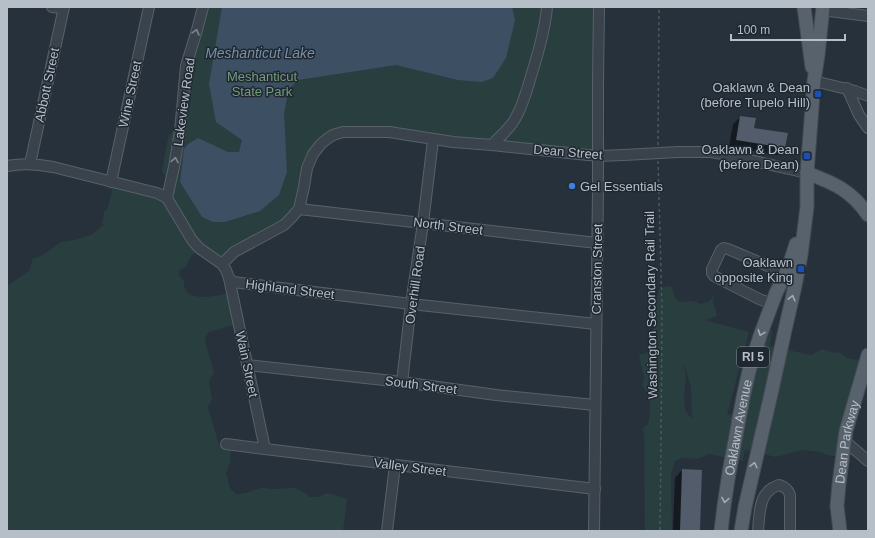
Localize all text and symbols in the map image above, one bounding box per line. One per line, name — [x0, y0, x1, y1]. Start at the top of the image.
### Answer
scale bar — [731, 16, 845, 42]
text: 100 m — [737, 23, 770, 37]
one-way arrow — [192, 29, 200, 35]
water label: Meshanticut Lake — [205, 45, 315, 61]
street label: Abbott Street — [32, 46, 62, 124]
street label: Lakeview Road — [170, 57, 198, 147]
street label: Wine Street — [116, 59, 144, 129]
park label: Meshanticut State Park — [227, 69, 297, 99]
place label: Oaklawn & Dean (before Tupelo Hill) — [700, 80, 810, 110]
marker: Oaklawn & Dean (before Tupelo Hill) — [813, 89, 823, 99]
street label: Dean Street — [533, 142, 604, 163]
place label: Oaklawn & Dean (before Dean) — [701, 142, 799, 172]
marker: Oaklawn & Dean (before Dean) — [802, 151, 812, 161]
one-way arrow — [171, 157, 179, 163]
place label: Gel Essentials — [580, 179, 664, 194]
marker: Gel Essentials — [567, 181, 577, 191]
street label: Washington Secondary Rail Trail — [642, 211, 660, 399]
street label: North Street — [412, 214, 484, 238]
street label: Cranston Street — [589, 223, 605, 315]
street label: Overhill Road — [402, 245, 428, 325]
place label: Oaklawn opposite King — [714, 255, 793, 285]
marker: Oaklawn opposite King — [796, 264, 806, 274]
street label: Highland Street — [245, 276, 336, 302]
one-way arrow — [788, 295, 796, 301]
street label: Wain Street — [233, 329, 261, 399]
one-way arrow — [758, 329, 766, 336]
road number: RI 5 — [737, 347, 769, 367]
street label: South Street — [384, 373, 458, 397]
street label: Oaklawn Avenue — [721, 378, 754, 477]
street label: Dean Parkway — [832, 398, 862, 485]
street label: Valley Street — [373, 455, 447, 479]
one-way arrow — [750, 462, 758, 469]
one-way arrow — [721, 497, 730, 503]

